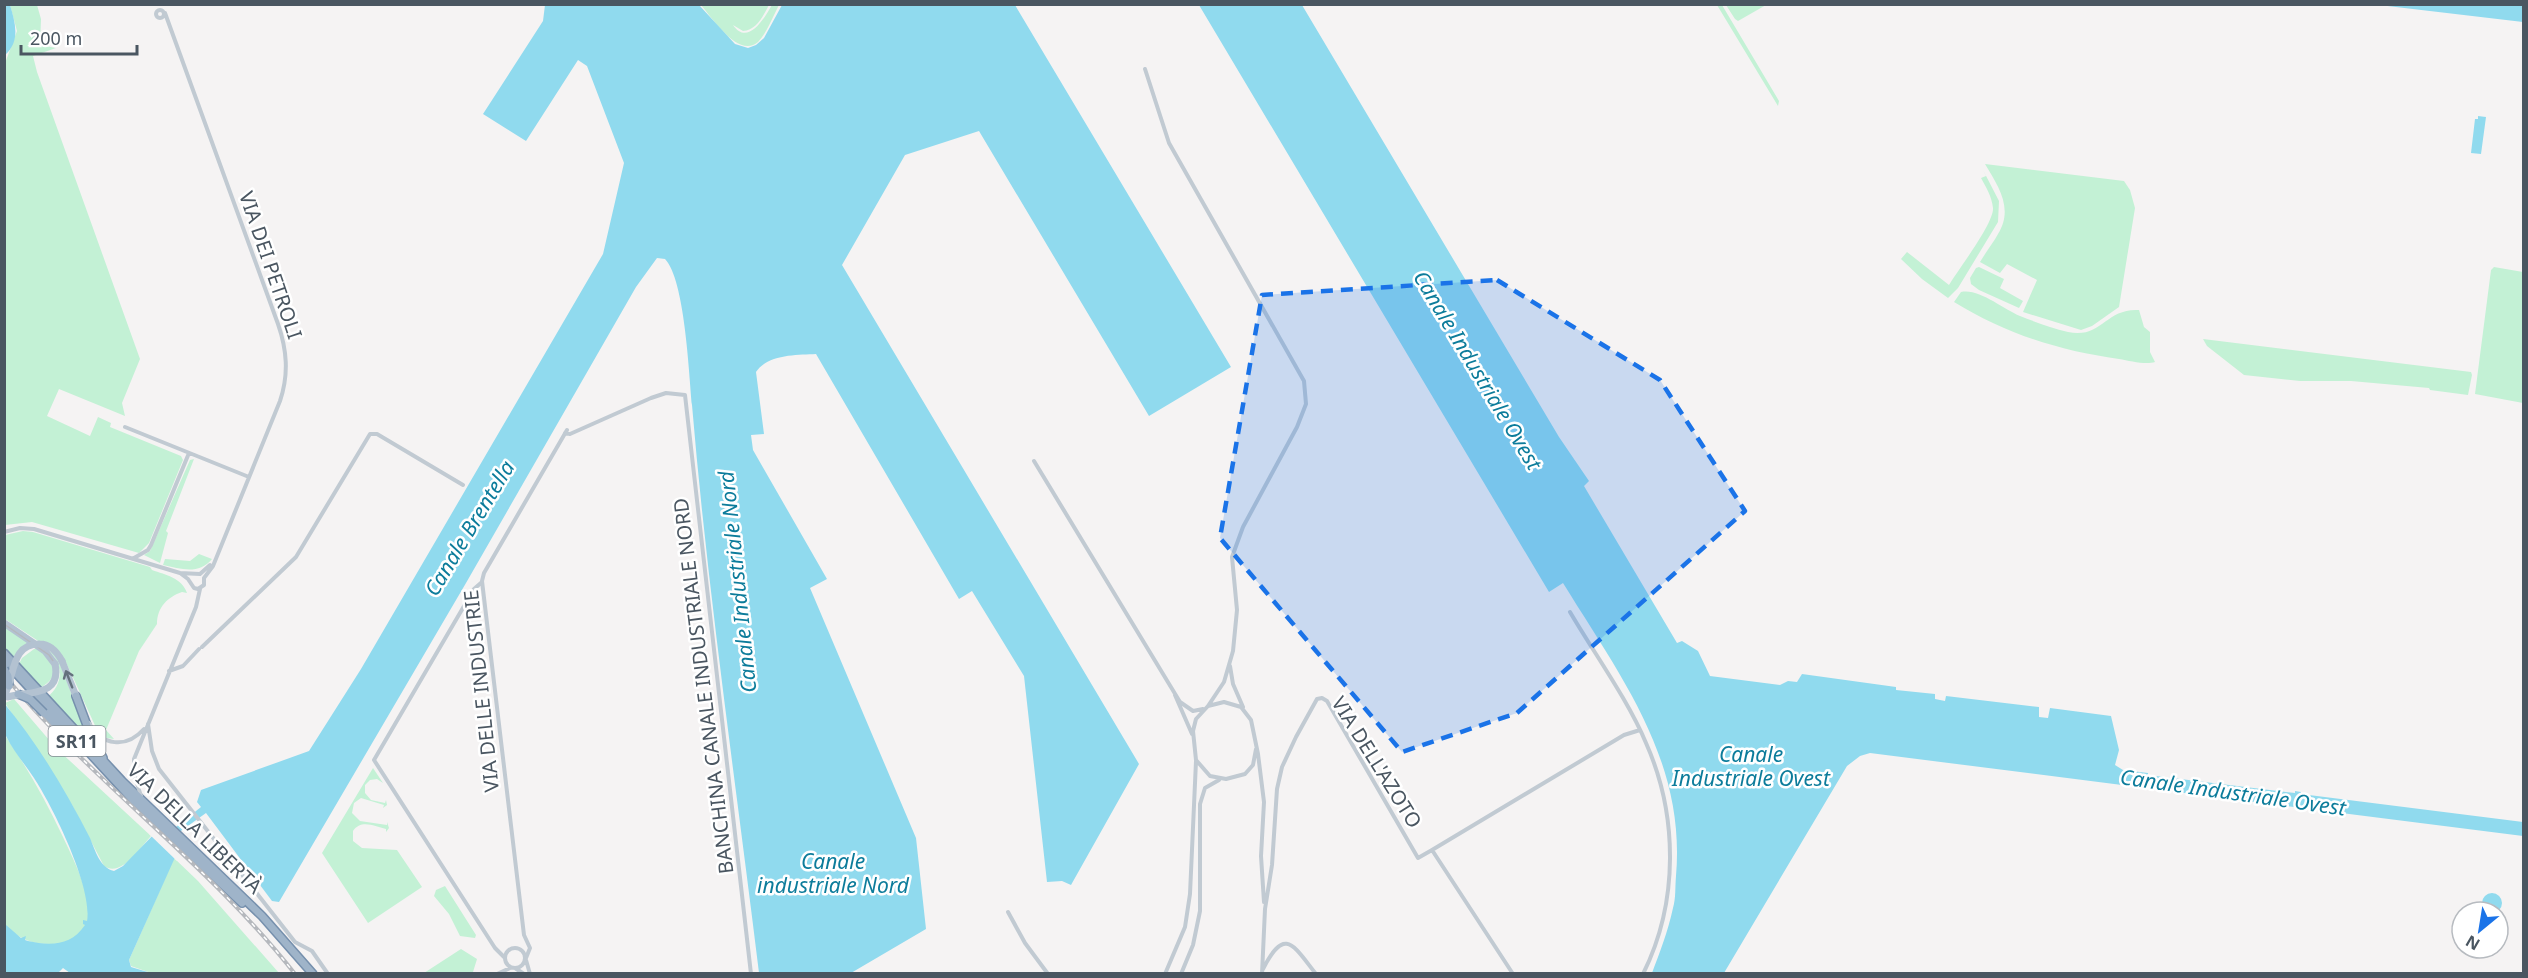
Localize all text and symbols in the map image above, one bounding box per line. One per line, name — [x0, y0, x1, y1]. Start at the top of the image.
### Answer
scale bar — [21, 18, 136, 56]
text: 200 m — [30, 26, 82, 50]
street label: VIA DEI PETROLI — [233, 188, 309, 342]
water label: Canale Industriale Ovest — [1407, 265, 1549, 476]
water label: Canale Brentella — [418, 455, 520, 601]
water label: Canale Industriale Nord — [711, 469, 763, 694]
street label: BANCHINA CANALE INDUSTRIALE NORD — [667, 496, 739, 876]
street label: VIA DELLE INDUSTRIE — [457, 588, 505, 794]
one-way arrow — [63, 670, 74, 688]
street label: VIA DELL'AZOTO — [1326, 691, 1428, 833]
road number: SR11 — [48, 726, 106, 756]
water label: Canale Industriale Ovest — [1671, 740, 1831, 792]
street label: VIA DELLA LIBERTÀ — [122, 757, 268, 900]
water label: Canale Industriale Ovest — [2118, 762, 2349, 822]
water label: Canale industriale Nord — [757, 847, 910, 899]
north arrow — [2450, 900, 2510, 960]
text: N — [2461, 930, 2484, 956]

